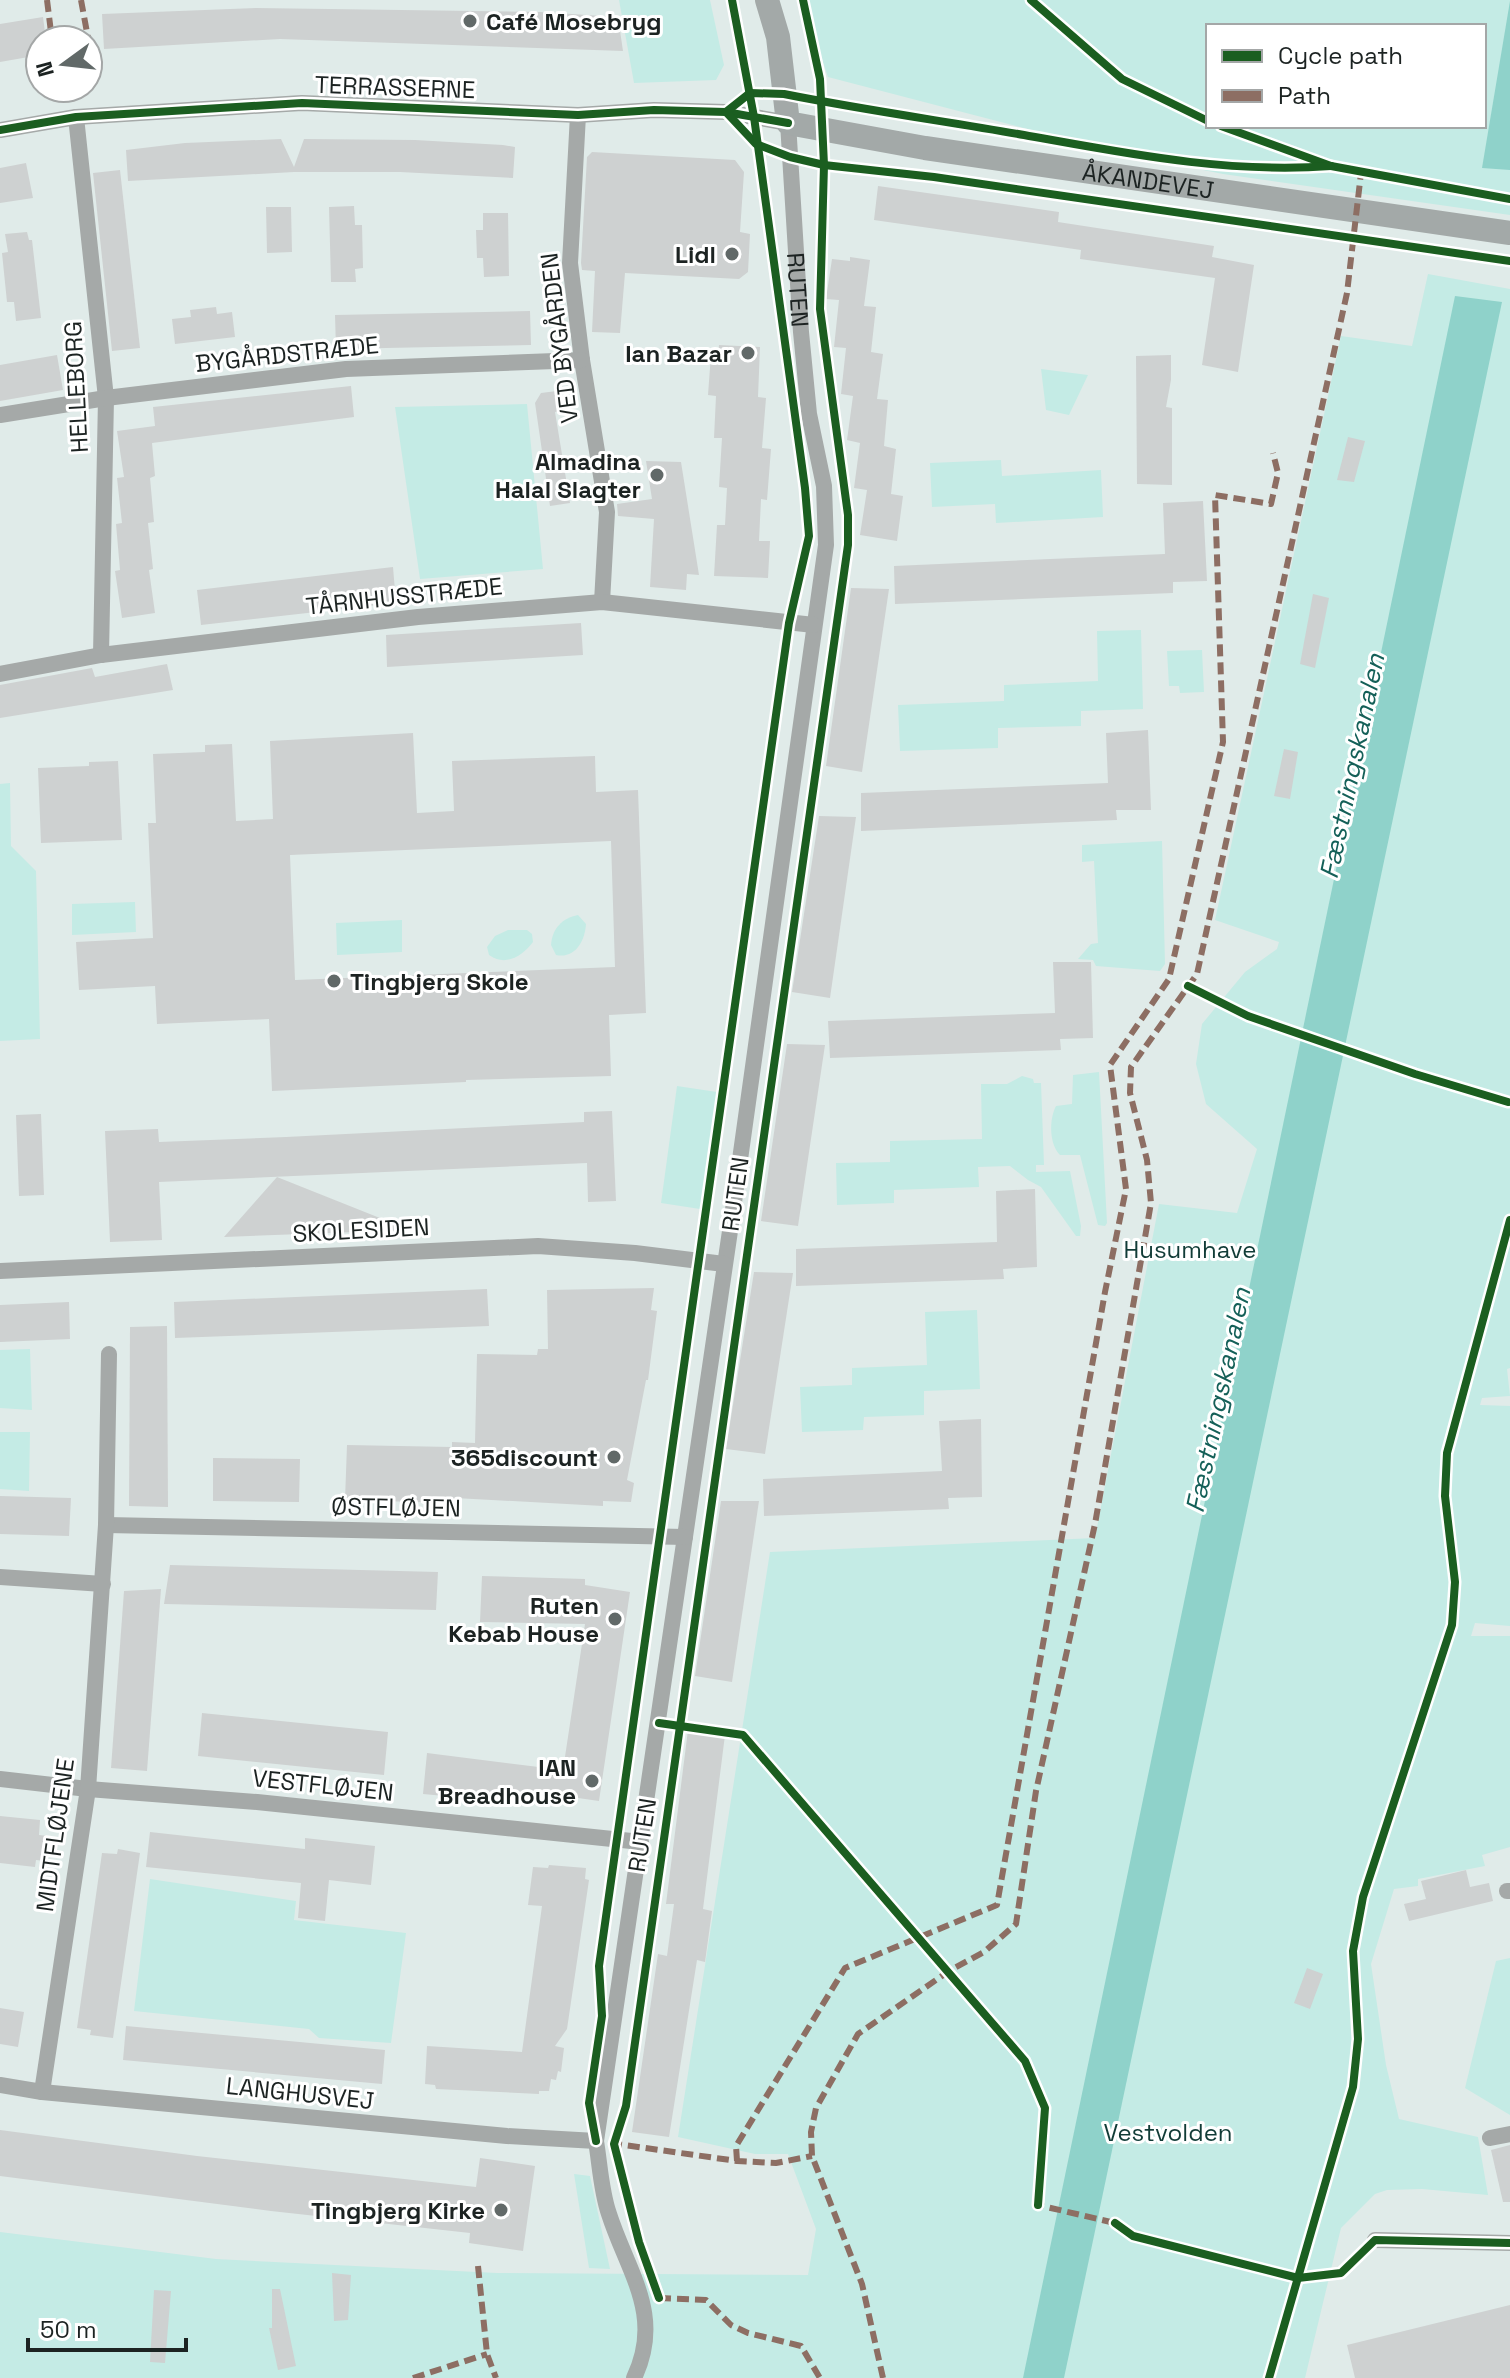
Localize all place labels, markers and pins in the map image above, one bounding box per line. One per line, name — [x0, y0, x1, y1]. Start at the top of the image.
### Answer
place label: Café Mosebryg — [486, 6, 662, 37]
marker: Café Mosebryg — [461, 12, 479, 30]
place label: Lidl — [675, 239, 716, 270]
marker: Lidl — [723, 245, 741, 263]
place label: Ian Bazar — [625, 338, 732, 369]
marker: Ian Bazar — [739, 344, 757, 362]
place label: Almadina Halal Slagter — [495, 446, 641, 505]
marker: Almadina Halal Slagter — [648, 466, 666, 484]
place label: Tingbjerg Skole — [350, 966, 529, 997]
marker: Tingbjerg Skole — [325, 972, 343, 990]
place label: 365discount — [451, 1442, 598, 1473]
marker: 365discount — [605, 1448, 623, 1466]
place label: Ruten Kebab House — [448, 1590, 599, 1649]
marker: Ruten Kebab House — [606, 1610, 624, 1628]
place label: IAN Breadhouse — [438, 1752, 576, 1811]
marker: IAN Breadhouse — [583, 1772, 601, 1790]
place label: Tingbjerg Kirke — [311, 2195, 485, 2226]
marker: Tingbjerg Kirke — [492, 2201, 510, 2219]

